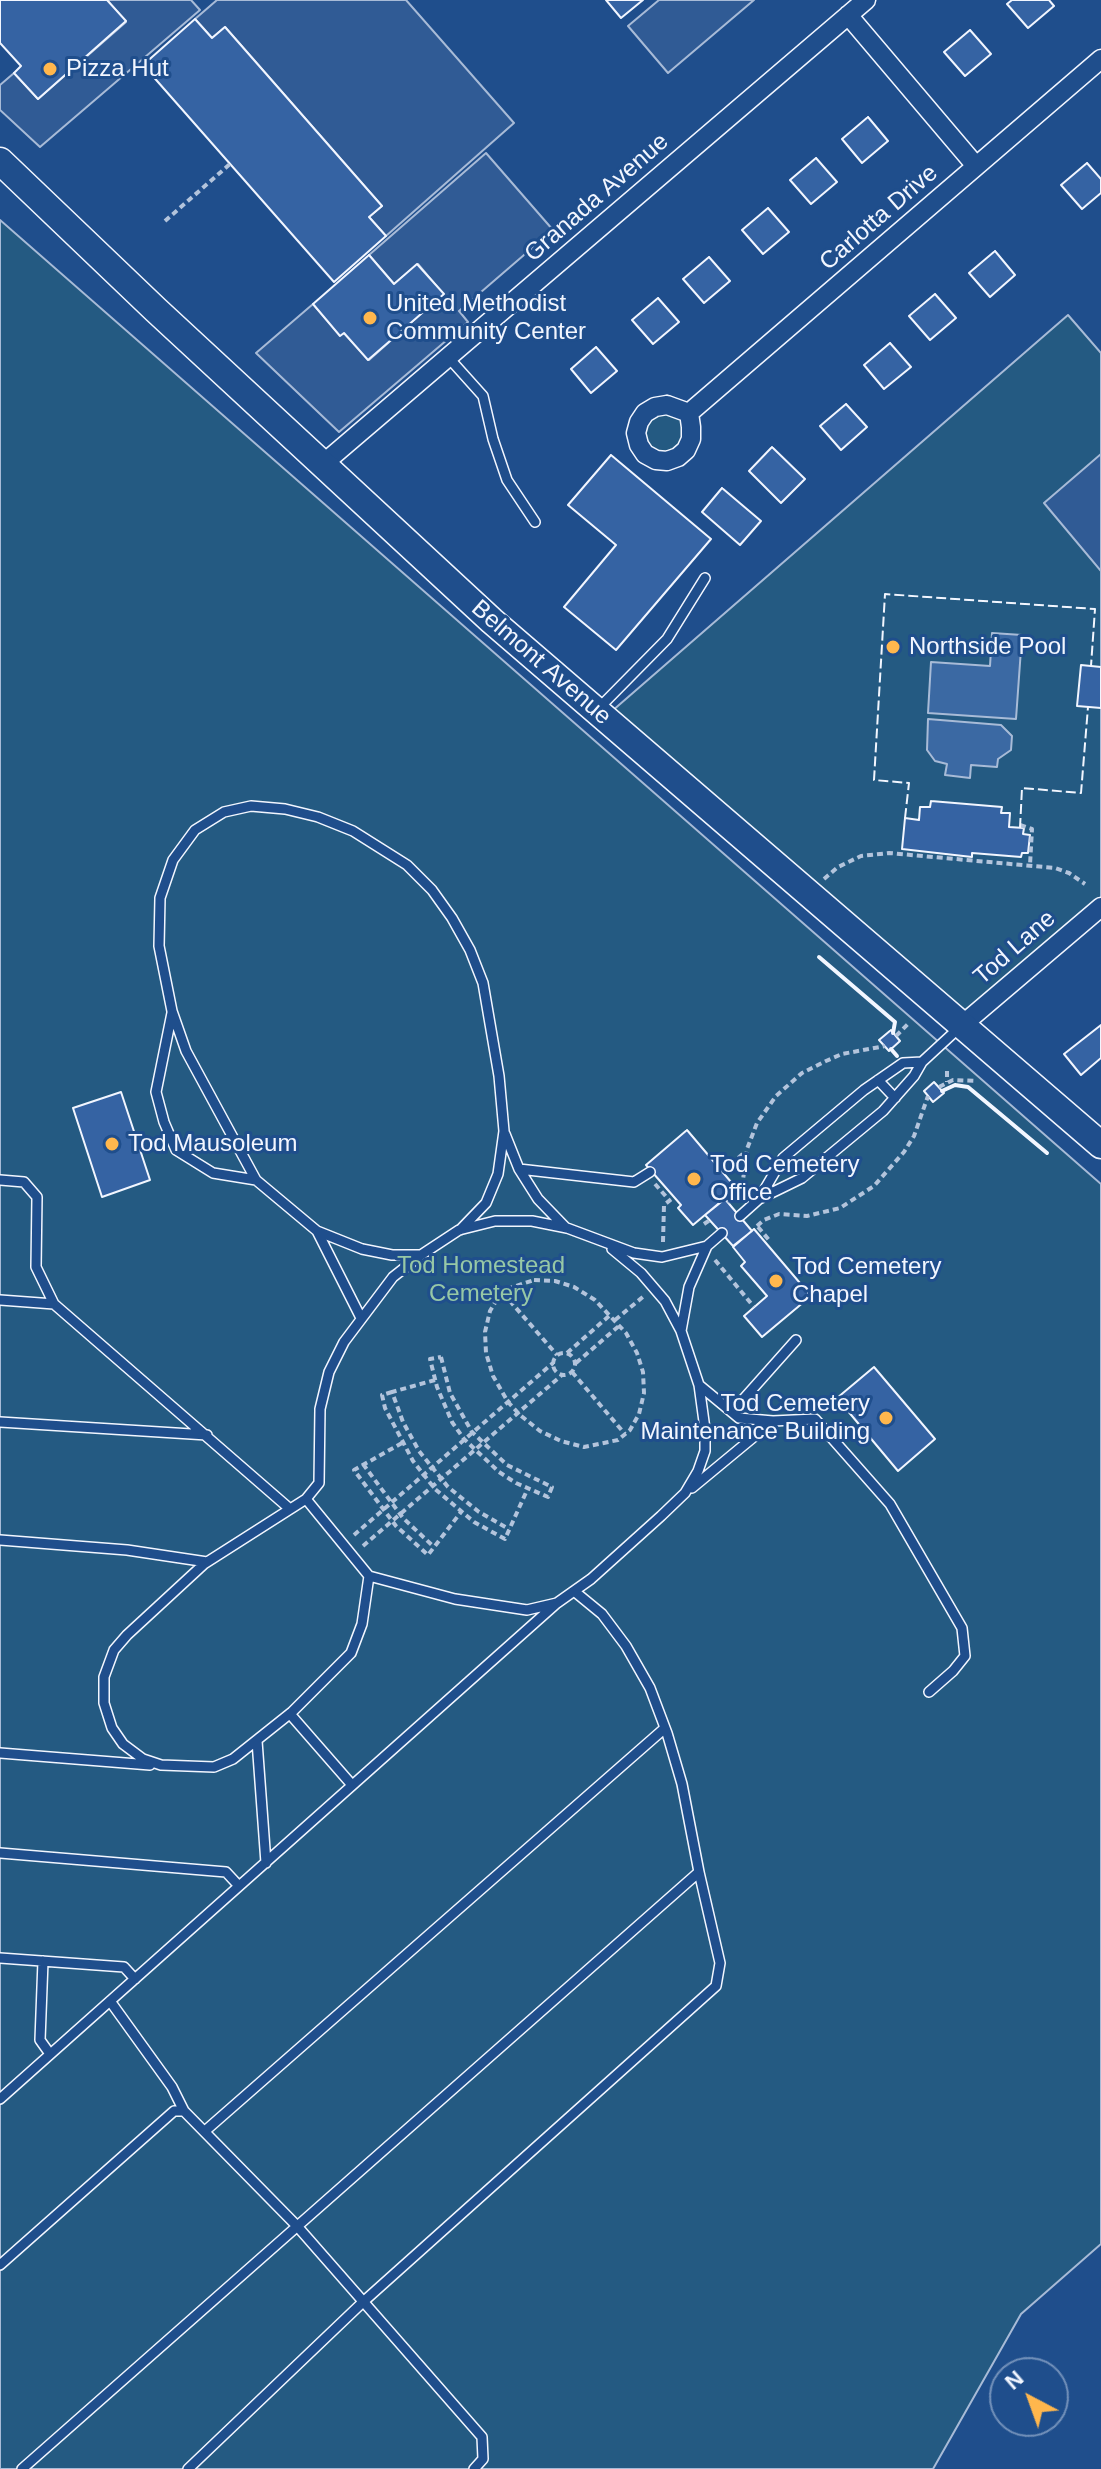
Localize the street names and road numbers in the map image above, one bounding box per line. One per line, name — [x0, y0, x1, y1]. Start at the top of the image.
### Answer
street label: Granada Avenue — [519, 128, 675, 268]
street label: Carlotta Drive — [814, 159, 944, 277]
street label: Belmont Avenue — [465, 595, 617, 731]
street label: Tod Lane — [968, 905, 1062, 991]

